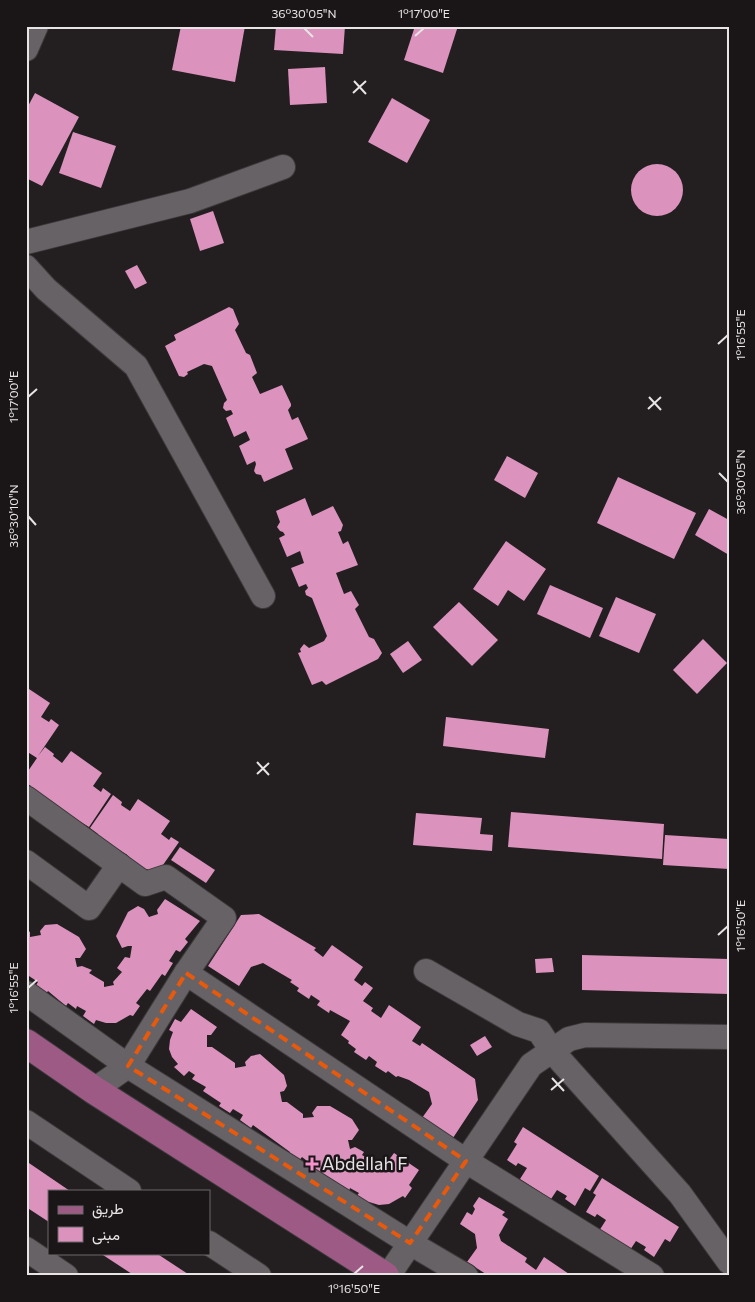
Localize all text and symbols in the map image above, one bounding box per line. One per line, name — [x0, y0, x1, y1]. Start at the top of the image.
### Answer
text: 36°30'05"N — [271, 6, 337, 20]
text: 1°17'00"E — [398, 6, 450, 20]
text: 1°16'55"E — [733, 309, 747, 361]
text: 1°17'00"E — [6, 371, 20, 423]
text: 36°30'05"N — [733, 449, 747, 515]
text: 36°30'10"N — [6, 484, 20, 548]
text: 1°16'50"E — [733, 900, 747, 952]
text: 1°16'55"E — [6, 962, 20, 1014]
place label: Abdellah F — [322, 1152, 408, 1174]
marker: Abdellah F — [306, 1158, 318, 1170]
legend — [48, 1190, 210, 1254]
text: طريق — [92, 1199, 124, 1219]
text: مبنى — [92, 1225, 120, 1245]
text: 1°16'50"E — [328, 1281, 380, 1295]

